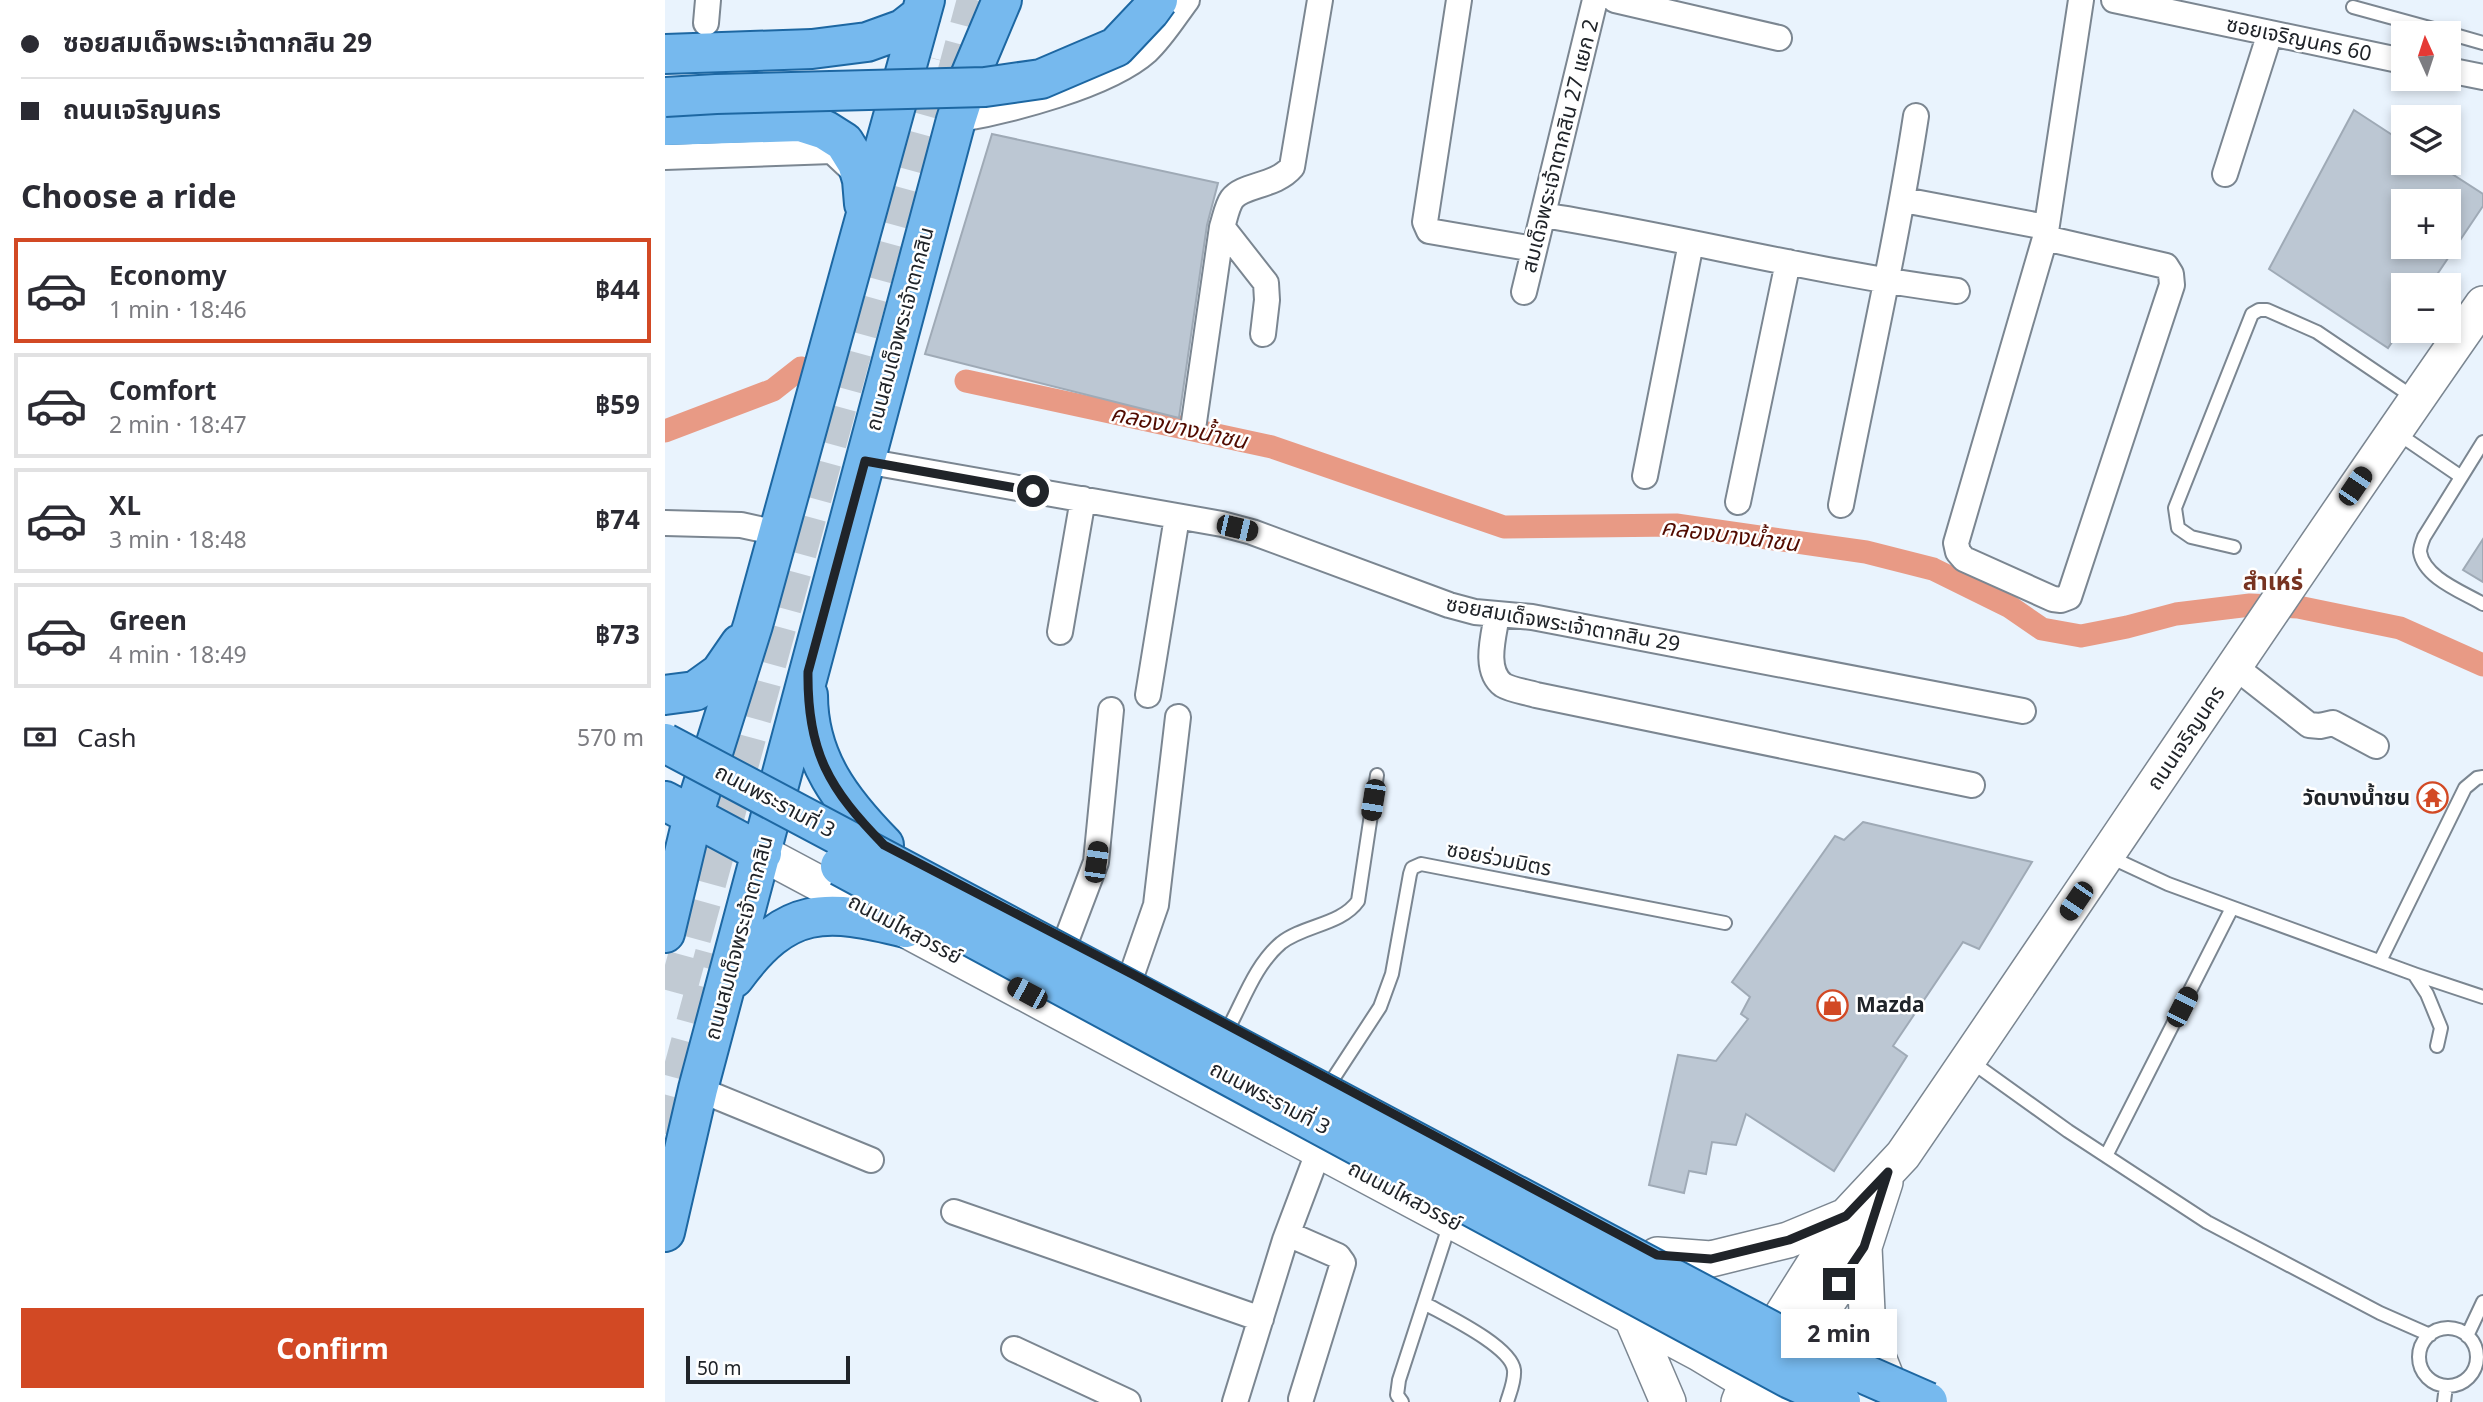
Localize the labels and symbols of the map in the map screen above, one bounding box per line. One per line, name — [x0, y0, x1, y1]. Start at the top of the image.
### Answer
street label: ซอยเจริญนคร 60 — [2224, 9, 2374, 67]
street label: สมเด็จพระเจ้าตากสิน 27 แยก 2 — [1514, 16, 1604, 275]
north arrow — [2391, 21, 2461, 91]
street label: ถนนสมเด็จพระเจ้าตากสิน — [858, 224, 940, 434]
water label: คลองบางน้ำชน — [1108, 396, 1252, 456]
car — [2335, 463, 2376, 509]
route start — [1017, 475, 1049, 507]
water label: คลองบางน้ำชน — [1659, 510, 1803, 559]
car — [1215, 513, 1260, 543]
district label: สำเหร่ — [2243, 564, 2303, 597]
street label: ซอยสมเด็จพระเจ้าตากสิน 29 — [1444, 589, 1682, 657]
street label: ถนนเจริญนคร — [2140, 680, 2230, 795]
street label: ถนนพระรามที่ 3 — [711, 757, 840, 844]
car — [1360, 778, 1387, 822]
temple icon: วัดบางน้ำชน — [2416, 781, 2450, 815]
place label: วัดบางน้ำชน — [2303, 783, 2410, 811]
street label: ถนนสมเด็จพระเจ้าตากสิน — [697, 833, 779, 1043]
street label: ซอยร่วมมิตร — [1444, 834, 1554, 882]
car — [1083, 840, 1110, 884]
car — [2056, 878, 2097, 924]
street label: ถนนมไหสวรรย์ — [844, 886, 968, 970]
car — [1004, 974, 1051, 1012]
car — [2164, 984, 2201, 1030]
shop icon: Mazda — [1816, 988, 1850, 1022]
place label: Mazda — [1856, 990, 1925, 1018]
street label: ถนนพระรามที่ 3 — [1206, 1054, 1335, 1141]
street label: ถนนมไหสวรรย์ — [1344, 1153, 1468, 1237]
route end — [1823, 1268, 1855, 1300]
callout: 2 min — [1781, 1308, 1897, 1358]
scale bar — [686, 1353, 851, 1385]

